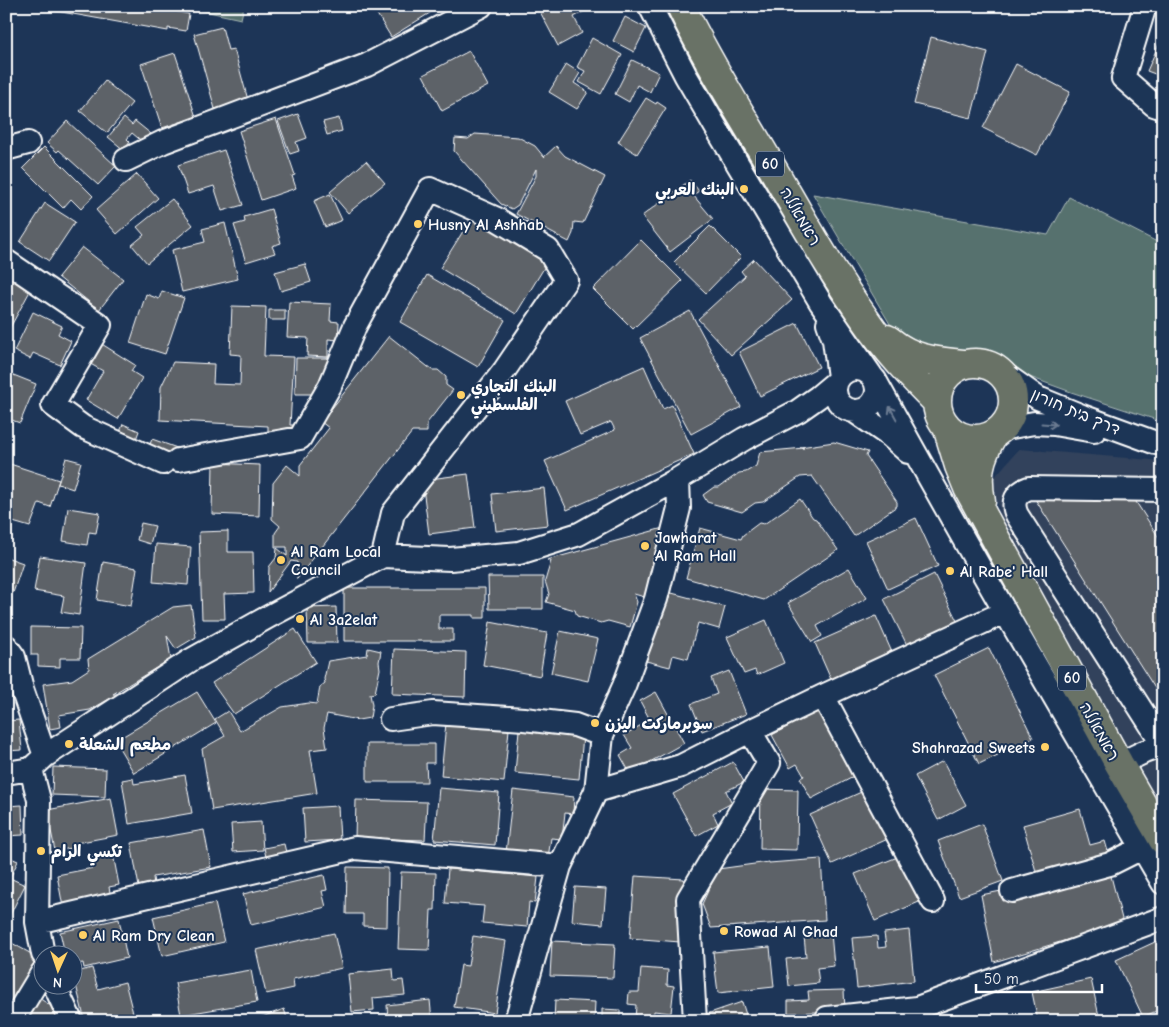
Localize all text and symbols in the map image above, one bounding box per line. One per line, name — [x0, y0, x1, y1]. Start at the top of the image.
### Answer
road number: 60 — [756, 152, 784, 176]
place label: البنك العربي — [655, 181, 734, 204]
marker: البنك العربي — [738, 183, 750, 195]
street label: ראמאללה — [776, 184, 824, 249]
place label: Husny Al Ashhab — [428, 216, 544, 234]
marker: Husny Al Ashhab — [412, 218, 424, 230]
place label: البنك التجاري الفلسطيني — [471, 378, 556, 419]
street label: דרך בית חורון — [1028, 385, 1123, 440]
marker: البنك التجاري الفلسطيني — [455, 389, 467, 401]
one-way arrow — [888, 406, 898, 421]
one-way arrow — [1041, 420, 1057, 429]
place label: Jawharat Al Ram Hall — [655, 529, 736, 565]
marker: Jawharat Al Ram Hall — [639, 540, 651, 552]
place label: Al Ram Local Council — [291, 543, 381, 579]
marker: Al Ram Local Council — [275, 554, 287, 566]
place label: Al Rabe' Hall — [960, 563, 1048, 581]
marker: Al Rabe' Hall — [944, 565, 956, 577]
place label: Al 3a2elat — [310, 611, 378, 629]
marker: Al 3a2elat — [294, 613, 306, 625]
road number: 60 — [1058, 666, 1086, 690]
street label: ראמאללה — [1076, 699, 1122, 764]
place label: سوبرماركت اليزن — [605, 715, 713, 734]
marker: سوبرماركت اليزن — [589, 717, 601, 729]
place label: مطعم الشعلة — [79, 736, 171, 757]
marker: مطعم الشعلة — [63, 738, 75, 750]
place label: Shahrazad Sweets — [912, 739, 1035, 757]
marker: Shahrazad Sweets — [1039, 741, 1051, 753]
place label: تكسي الرام — [51, 843, 123, 866]
marker: تكسي الرام — [35, 845, 47, 857]
place label: Rowad Al Ghad — [734, 923, 838, 941]
marker: Rowad Al Ghad — [718, 925, 730, 937]
place label: Al Ram Dry Clean — [93, 927, 215, 945]
marker: Al Ram Dry Clean — [77, 929, 89, 941]
north arrow — [32, 944, 82, 994]
scale bar — [976, 962, 1103, 994]
text: 50 m — [984, 970, 1019, 988]
text: N — [52, 974, 62, 991]

